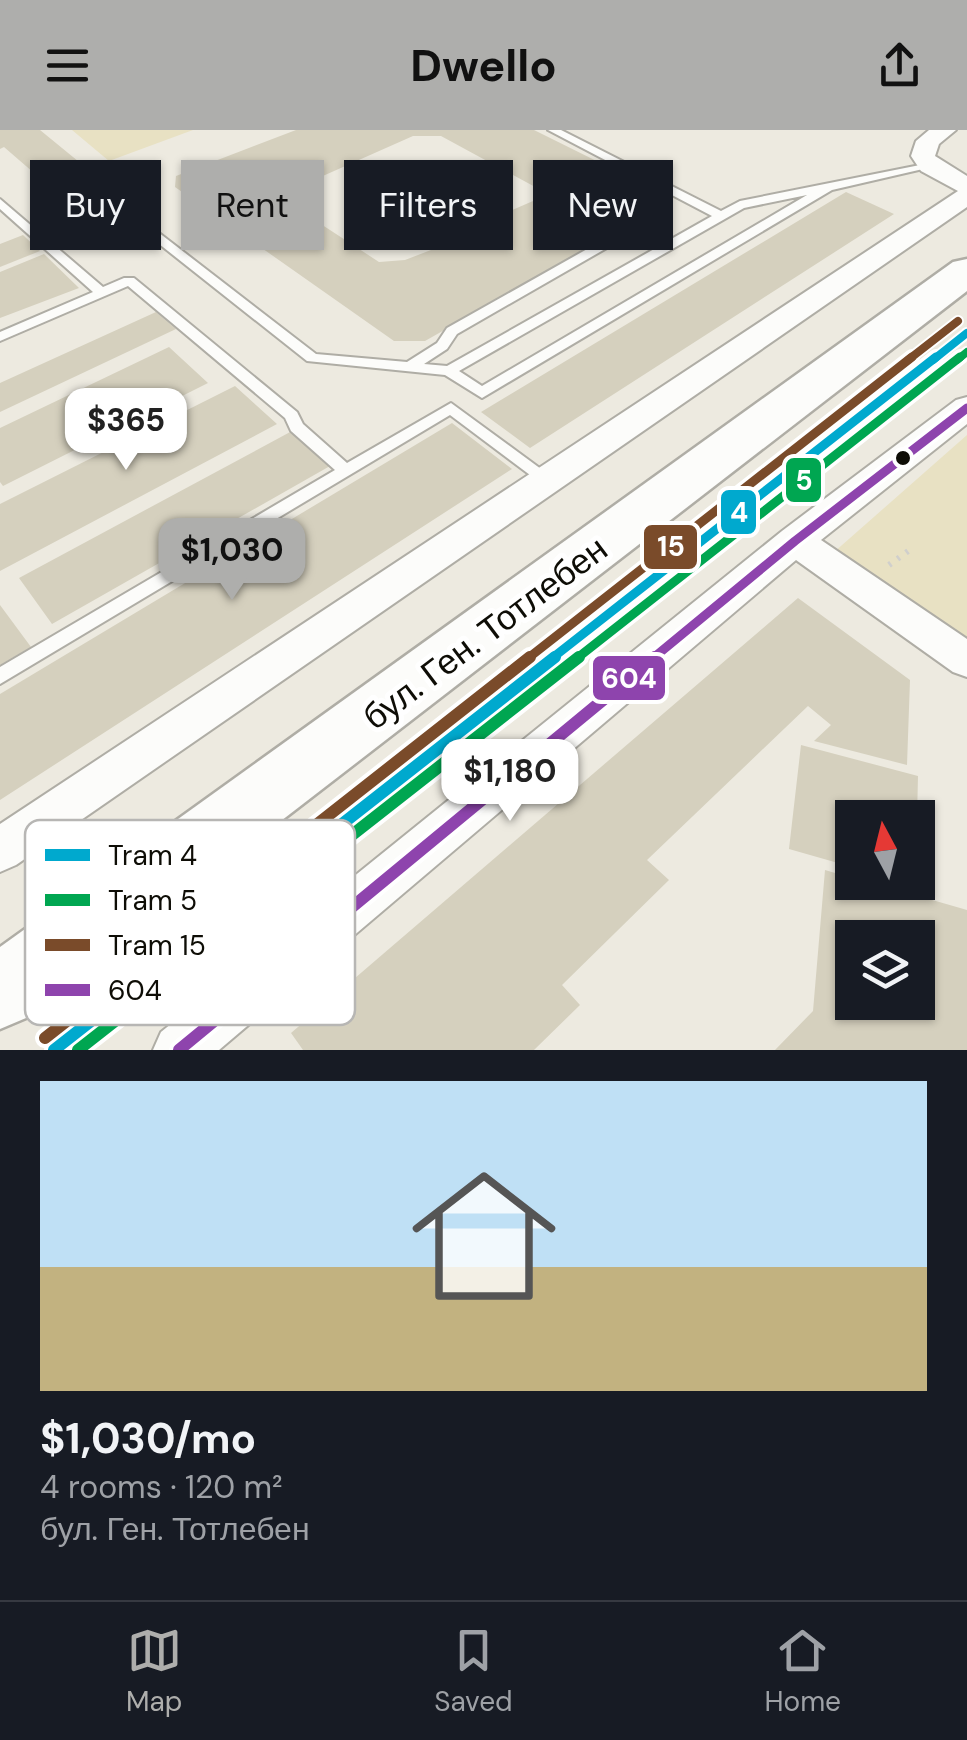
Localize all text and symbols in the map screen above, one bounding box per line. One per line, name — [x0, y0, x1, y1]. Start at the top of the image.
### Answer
text: Dwello — [410, 36, 557, 95]
icon: menu — [40, 38, 95, 93]
icon: share — [872, 38, 927, 93]
chip: Buy — [30, 160, 161, 250]
chip: Rent — [181, 160, 324, 250]
chip: Filters — [344, 160, 513, 250]
chip: New — [533, 160, 673, 250]
pin: $365 — [67, 388, 185, 473]
text: $365 — [87, 399, 165, 441]
unlabelled marker — [893, 448, 913, 468]
line badge: 5 — [784, 456, 823, 504]
text: 5 — [795, 462, 813, 499]
line badge: 4 — [719, 488, 758, 536]
text: 4 — [730, 494, 748, 531]
pin: $1,030 — [151, 518, 313, 603]
line badge: 15 — [642, 523, 699, 571]
street label: бул. Ген. Тотлебен — [353, 526, 617, 740]
text: 15 — [657, 528, 685, 565]
text: $1,030 — [180, 529, 284, 571]
line badge: 604 — [591, 654, 667, 702]
text: 604 — [601, 660, 657, 697]
pin: $1,180 — [429, 739, 591, 824]
text: $1,180 — [463, 750, 557, 792]
north arrow — [835, 800, 935, 900]
map controls — [835, 800, 935, 1020]
legend — [25, 820, 355, 1025]
text: Tram 4 — [108, 837, 197, 874]
text: Tram 5 — [108, 882, 197, 919]
button: layers — [835, 920, 935, 1020]
text: Tram 15 — [108, 927, 206, 964]
text: 604 — [108, 972, 162, 1009]
icon: home — [394, 1146, 574, 1326]
text: $1,030/mo — [40, 1411, 256, 1466]
text: 4 rooms · 120 m² — [40, 1466, 283, 1508]
text: бул. Ген. Тотлебен — [40, 1508, 310, 1550]
tab: Map — [126, 1623, 182, 1720]
tab: Saved — [434, 1623, 513, 1720]
tab: Home — [765, 1623, 841, 1720]

